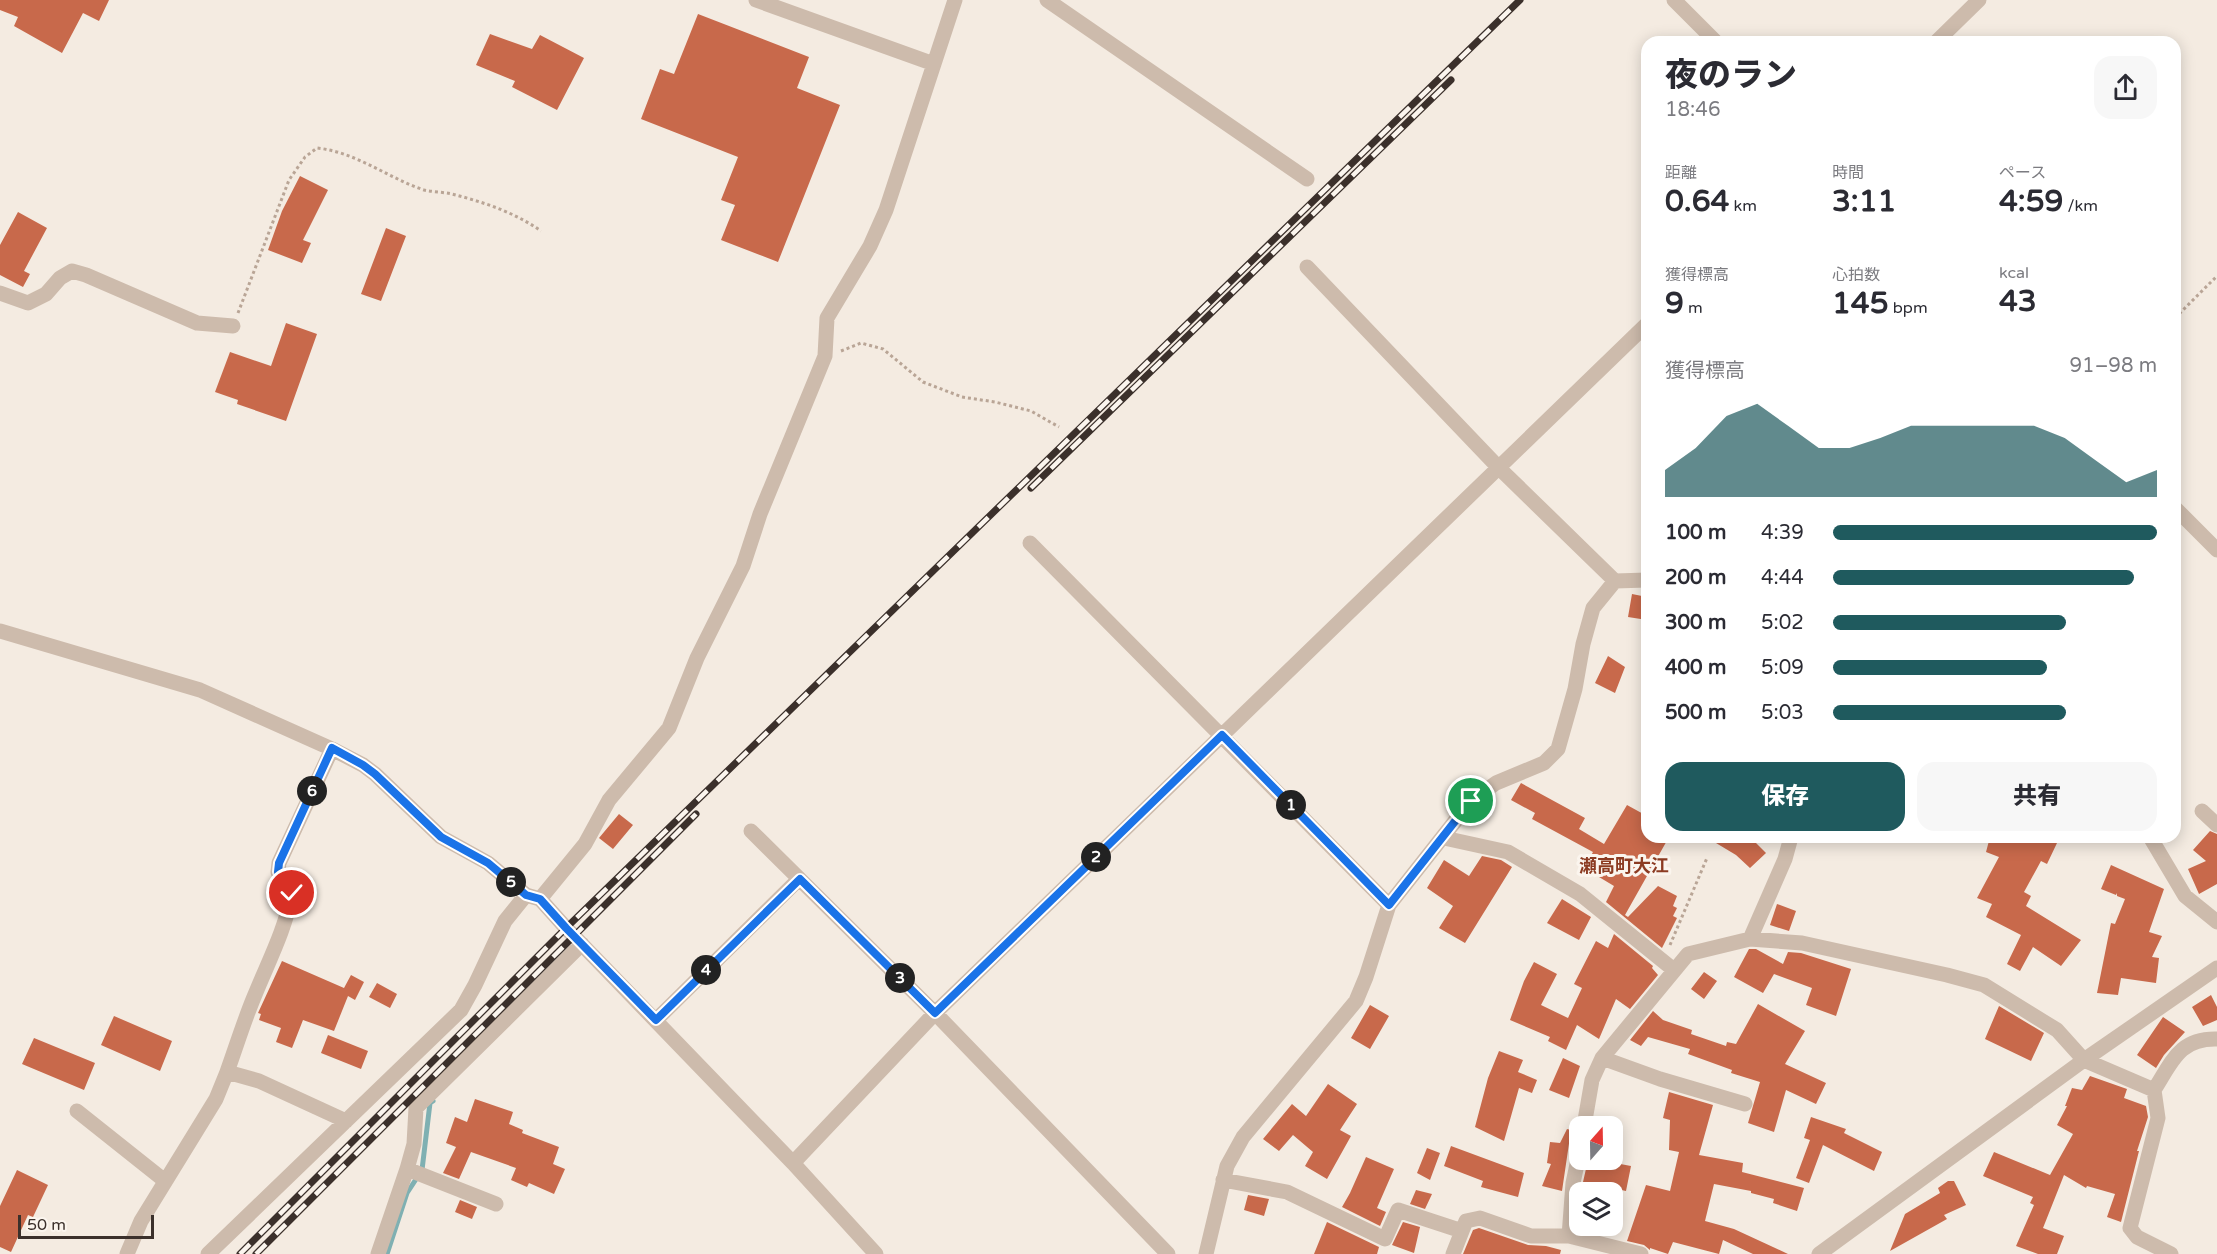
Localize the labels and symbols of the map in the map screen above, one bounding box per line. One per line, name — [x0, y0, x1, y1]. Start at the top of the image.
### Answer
pin — [1445, 775, 1496, 826]
pin: 6 — [297, 776, 327, 806]
pin: 1 — [1276, 790, 1306, 820]
pin: 2 — [1081, 842, 1111, 872]
district label: 瀬高町大江 — [1579, 855, 1669, 877]
pin — [266, 867, 317, 918]
pin: 5 — [496, 867, 526, 897]
pin: 4 — [691, 955, 721, 985]
pin: 3 — [885, 963, 915, 993]
north arrow — [1569, 1116, 1623, 1170]
scale bar — [18, 1212, 154, 1240]

